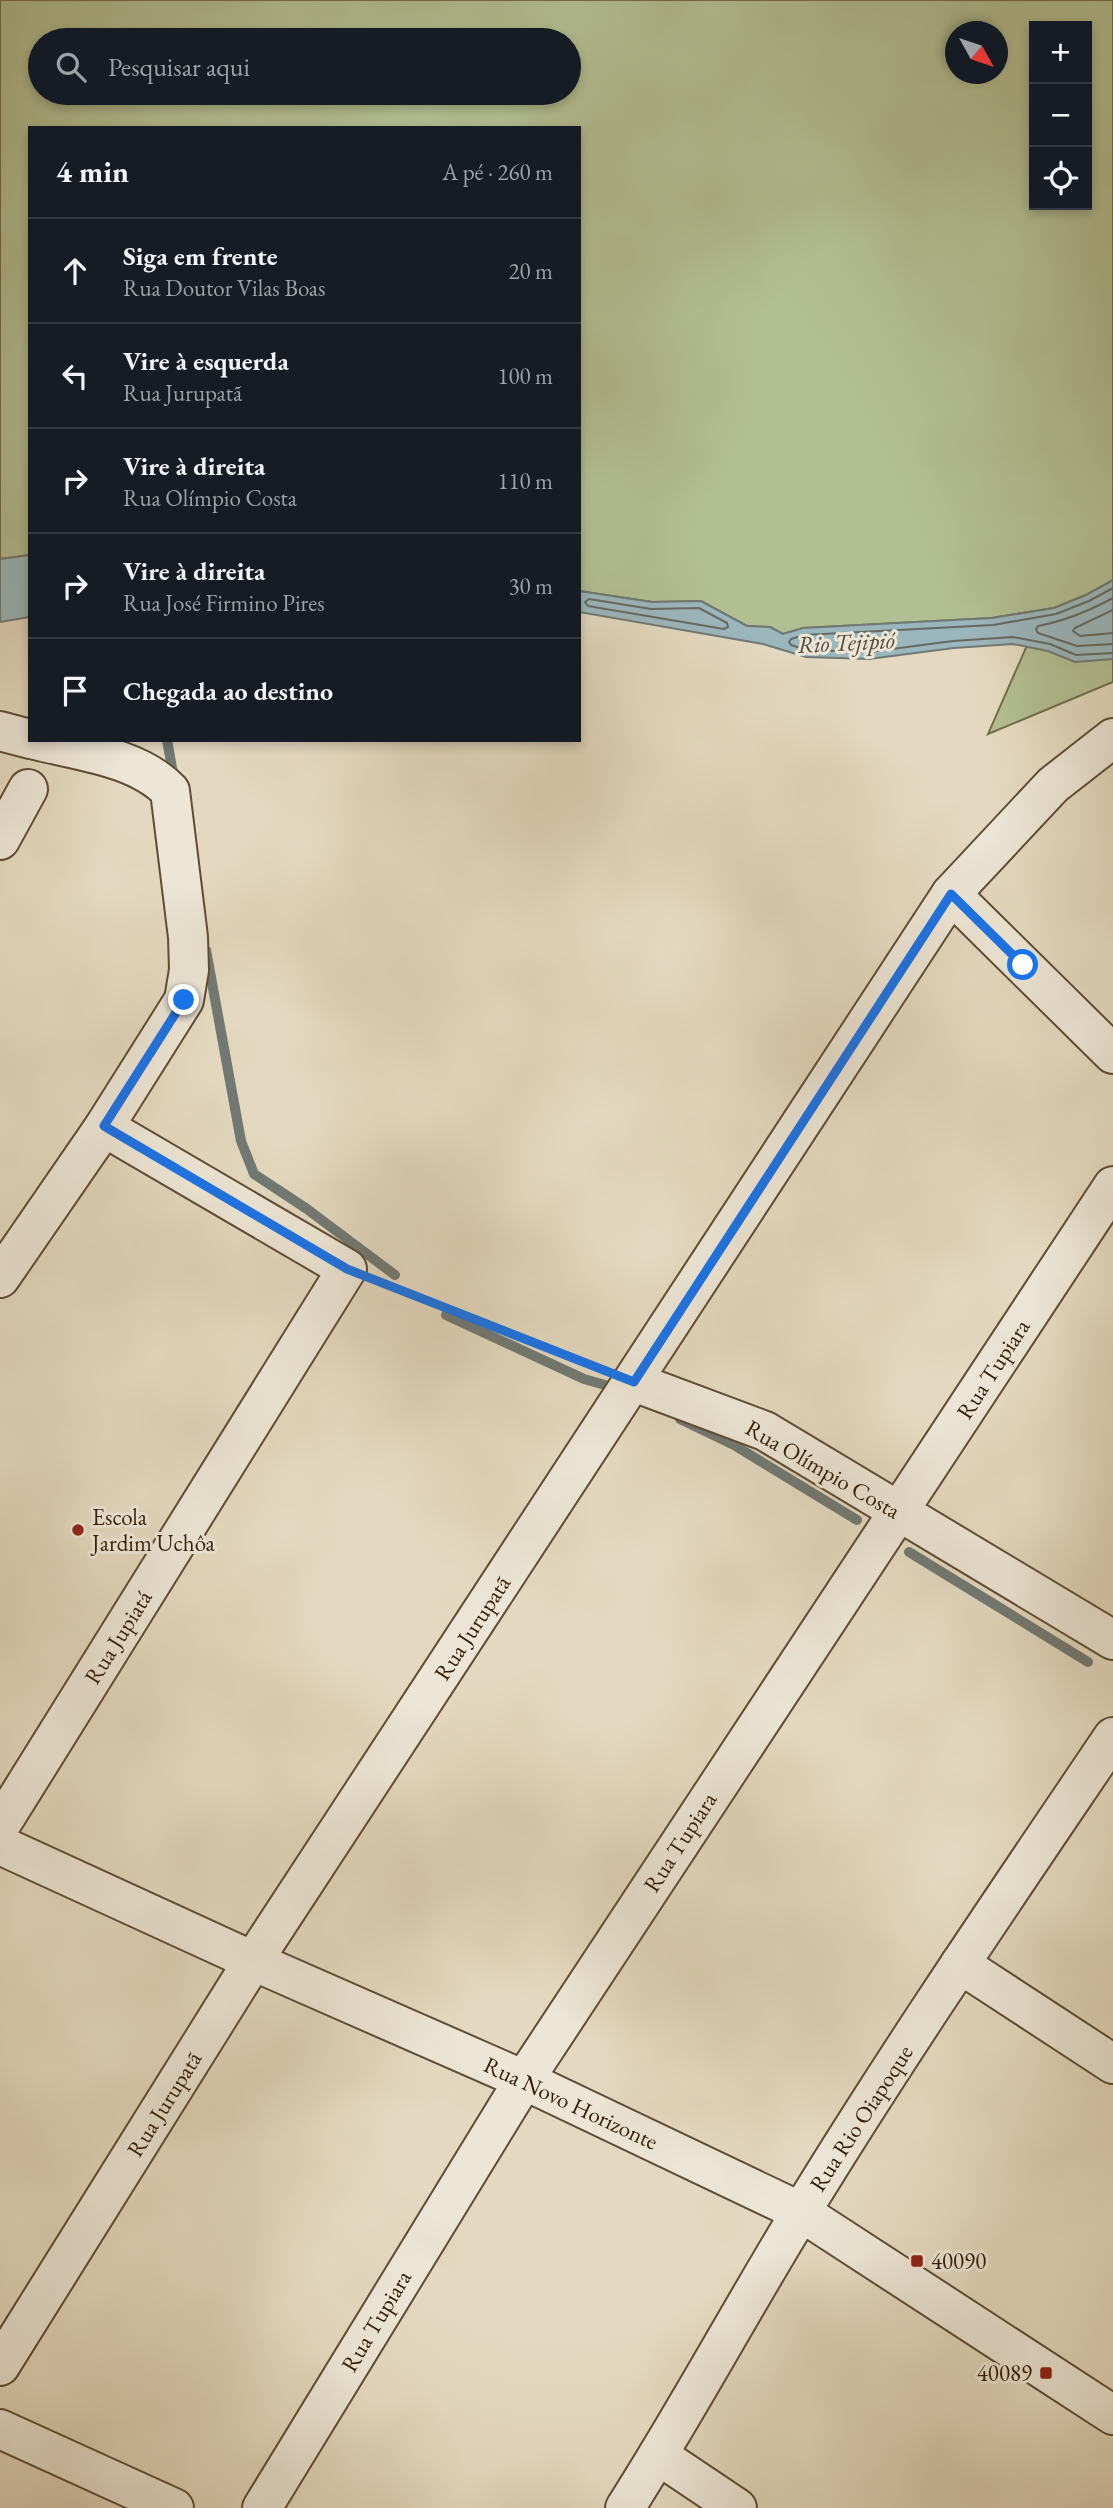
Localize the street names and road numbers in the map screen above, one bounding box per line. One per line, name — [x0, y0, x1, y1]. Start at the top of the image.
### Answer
street label: Rua Tupiara — [950, 1313, 1037, 1425]
street label: Rua Olímpio Costa — [740, 1413, 907, 1526]
street label: Rua Jurupatã — [427, 1569, 517, 1686]
street label: Rua Jupiatá — [77, 1584, 159, 1690]
street label: Rua Tupiara — [637, 1786, 724, 1898]
street label: Rua Rio Oiapoque — [802, 2039, 920, 2197]
street label: Rua Jurupatã — [120, 2045, 209, 2162]
street label: Rua Novo Horizonte — [479, 2050, 663, 2156]
street label: Rua Tupiara — [334, 2264, 418, 2377]

